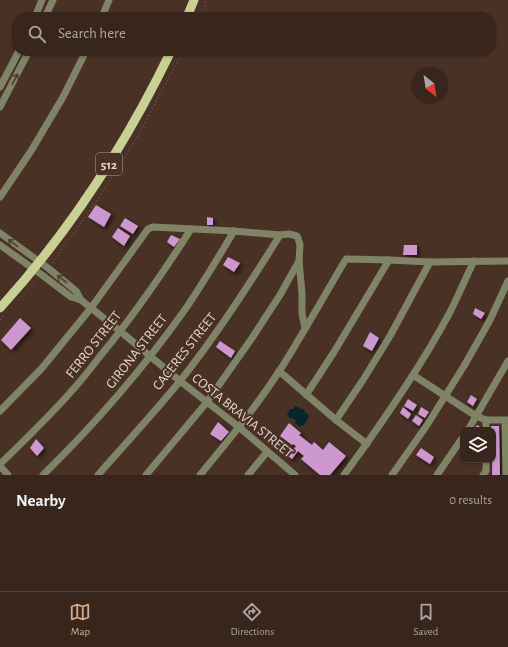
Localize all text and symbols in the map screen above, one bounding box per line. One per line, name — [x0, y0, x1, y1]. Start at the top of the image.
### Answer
search box — [12, 12, 496, 56]
icon: search — [26, 23, 48, 45]
text: Search here — [58, 26, 126, 41]
north arrow — [412, 68, 448, 104]
one-way arrow — [11, 73, 19, 85]
road number: 512 — [96, 153, 122, 175]
one-way arrow — [8, 239, 19, 247]
one-way arrow — [56, 275, 67, 284]
street label: FERRO STREET — [63, 308, 124, 381]
street label: CACERES STREET — [150, 310, 219, 393]
street label: GIRONA STREET — [104, 312, 170, 391]
street label: COSTA BRAVIA STREET — [189, 371, 296, 461]
map controls — [460, 427, 496, 463]
button: layers — [460, 427, 496, 463]
text: Nearby — [16, 492, 66, 509]
text: 0 results — [449, 494, 492, 507]
tab: Map — [69, 601, 91, 638]
tab: Directions — [230, 601, 274, 638]
tab: Saved — [413, 601, 438, 638]

